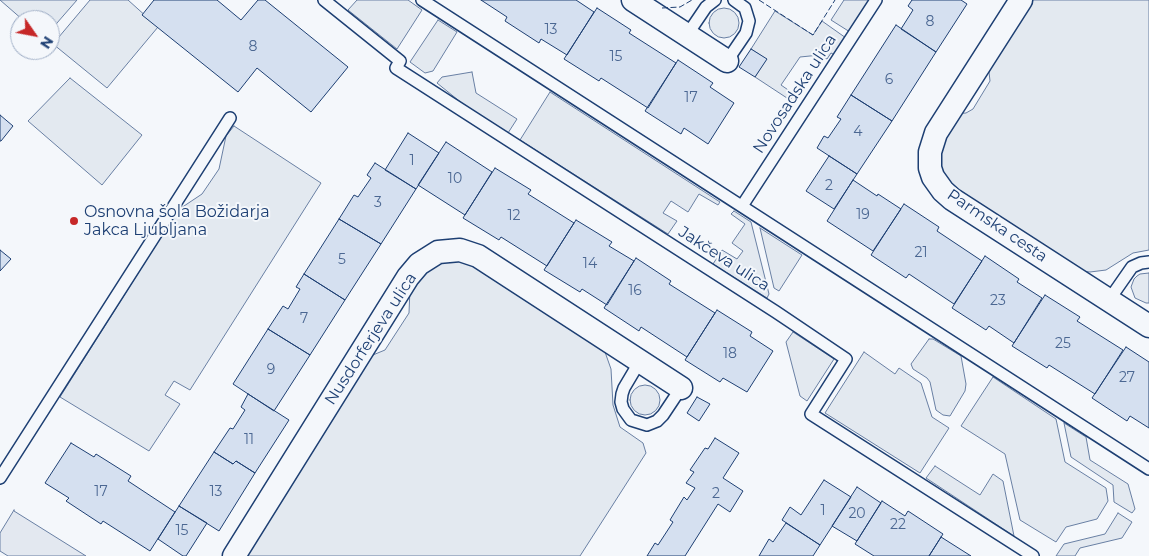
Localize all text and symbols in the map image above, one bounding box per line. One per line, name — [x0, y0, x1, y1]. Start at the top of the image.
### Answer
north arrow — [10, 10, 60, 60]
house number: 8 — [926, 14, 934, 30]
house number: 13 — [545, 22, 557, 38]
street label: Novosadska ulica — [749, 31, 841, 157]
text: N — [36, 33, 57, 52]
house number: 8 — [249, 39, 257, 55]
house number: 15 — [610, 49, 622, 65]
house number: 6 — [885, 72, 893, 88]
house number: 17 — [684, 90, 698, 106]
house number: 4 — [853, 124, 863, 140]
house number: 1 — [409, 153, 415, 169]
house number: 10 — [448, 171, 462, 187]
house number: 2 — [825, 178, 833, 194]
street label: Parmska cesta — [943, 185, 1051, 267]
house number: 3 — [374, 195, 382, 211]
place label: Osnovna šola Božidarja Jakca Ljubljana — [84, 202, 270, 240]
house number: 19 — [856, 207, 870, 223]
house number: 12 — [507, 208, 521, 224]
marker: Osnovna šola Božidarja Jakca Ljubljana — [68, 215, 80, 227]
street label: Jakčeva ulica — [675, 222, 773, 296]
house number: 21 — [914, 245, 928, 261]
house number: 5 — [338, 252, 346, 268]
house number: 14 — [583, 256, 597, 272]
street label: Nusdorferjeva ulica — [321, 269, 421, 409]
house number: 16 — [628, 283, 642, 299]
house number: 23 — [990, 293, 1006, 309]
house number: 7 — [300, 311, 308, 327]
house number: 25 — [1055, 336, 1071, 352]
house number: 18 — [723, 346, 737, 362]
house number: 9 — [267, 362, 275, 378]
house number: 27 — [1119, 370, 1135, 386]
house number: 11 — [244, 432, 254, 448]
house number: 17 — [94, 484, 108, 500]
house number: 13 — [210, 484, 222, 500]
house number: 2 — [712, 486, 720, 502]
house number: 1 — [820, 503, 826, 519]
house number: 20 — [848, 506, 866, 522]
house number: 22 — [890, 517, 906, 533]
house number: 15 — [176, 523, 188, 539]

